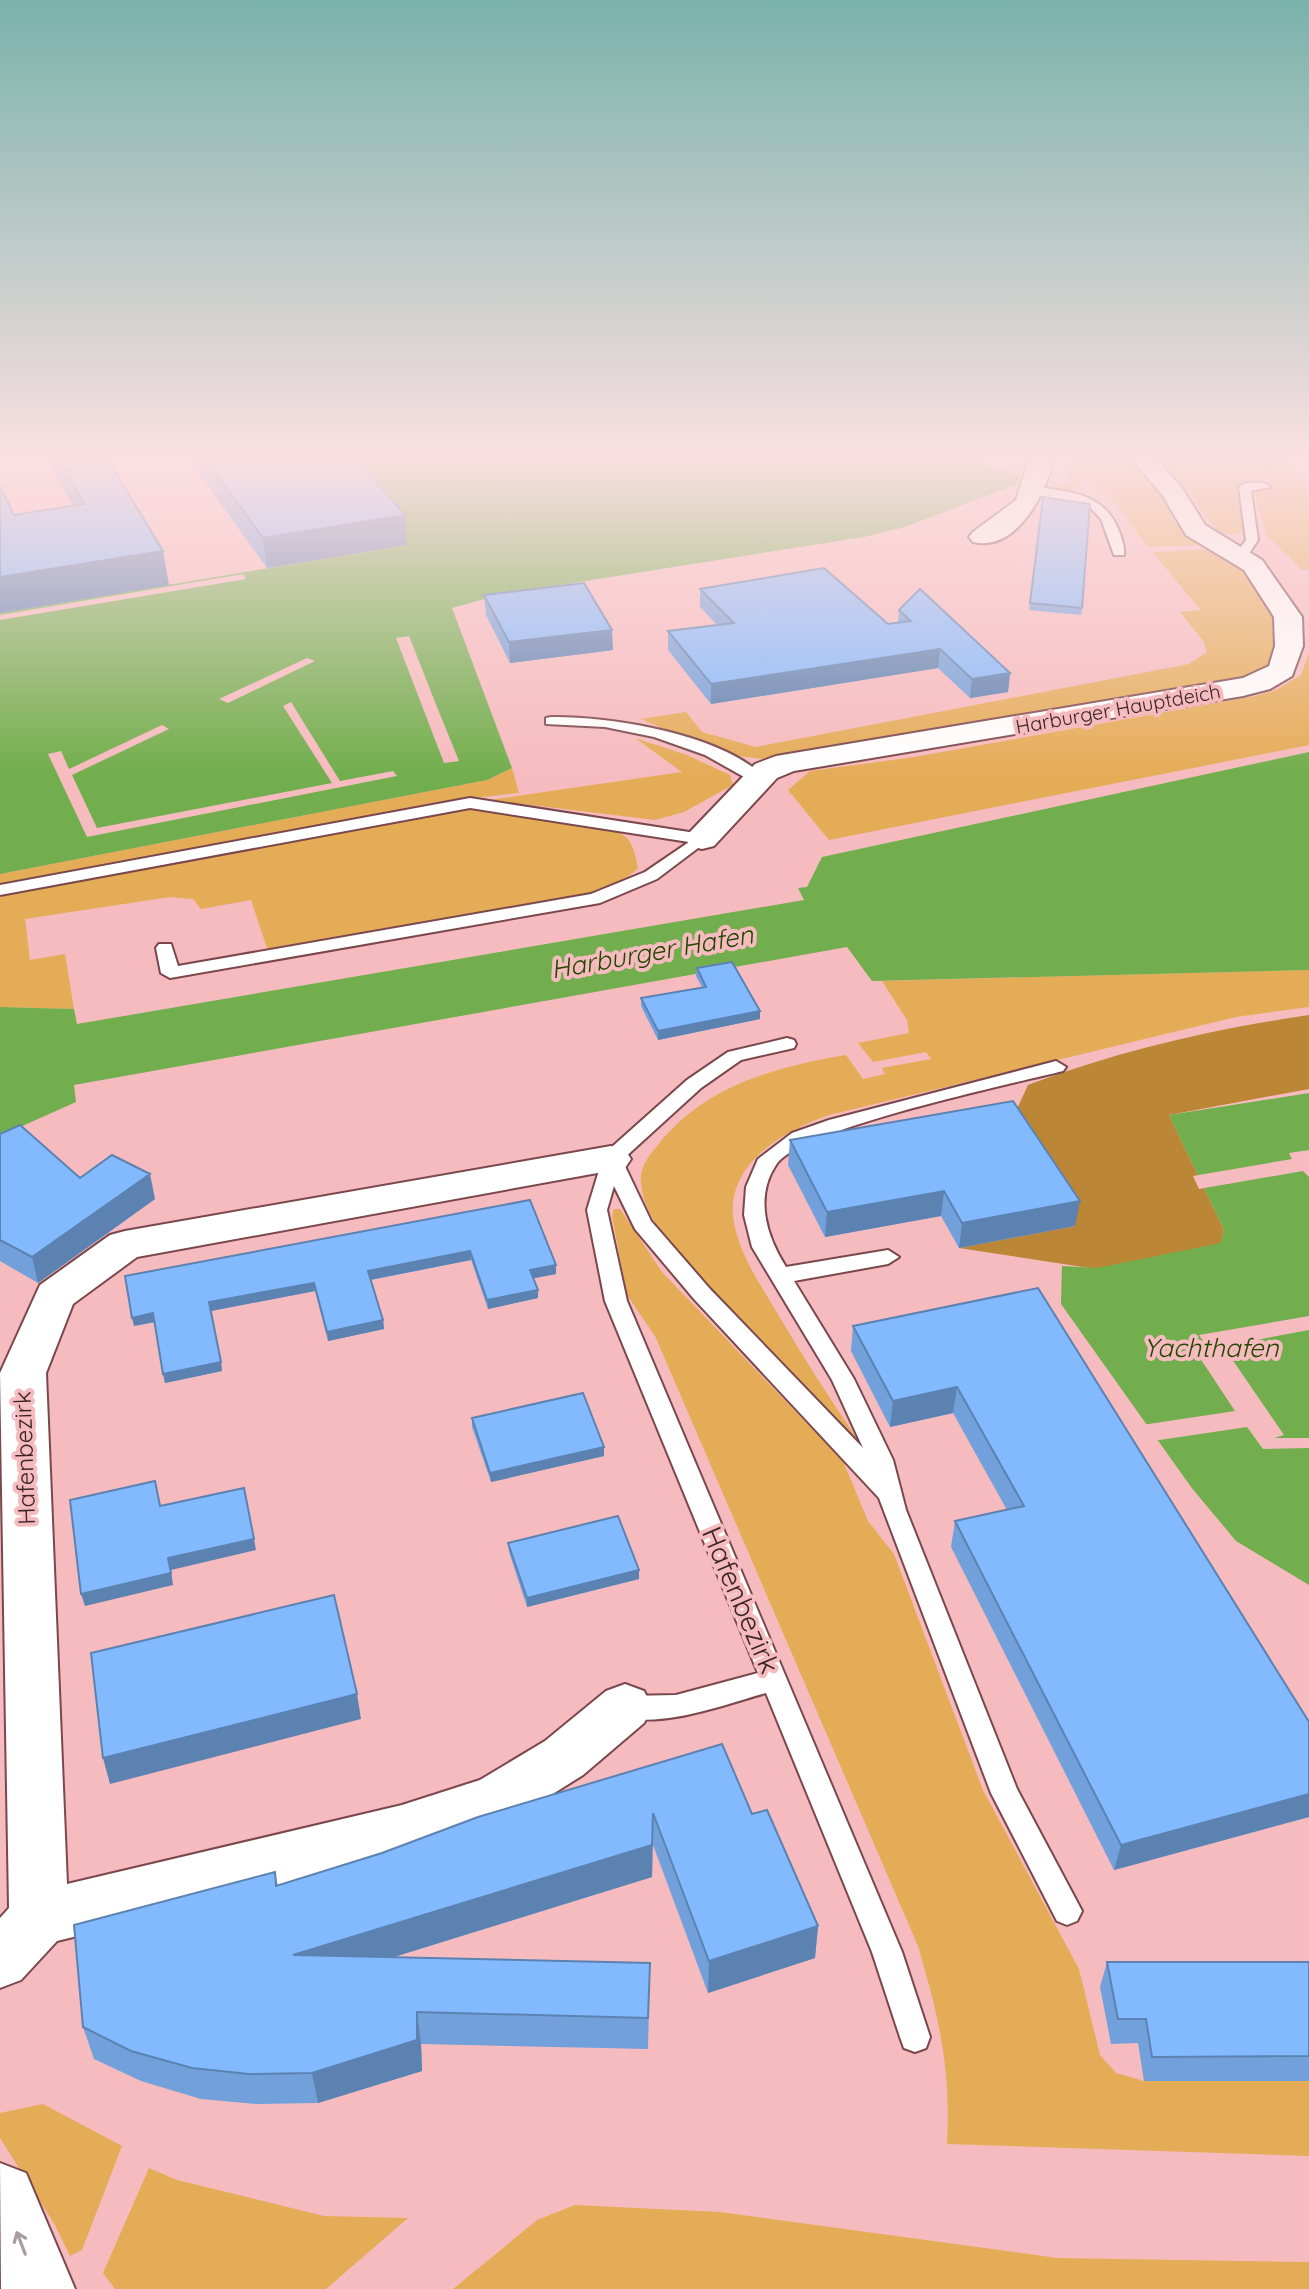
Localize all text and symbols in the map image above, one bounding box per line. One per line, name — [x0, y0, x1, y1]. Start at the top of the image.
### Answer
street label: Harburger Hauptdeich — [1014, 678, 1222, 739]
water label: Harburger Hafen — [548, 917, 757, 986]
water label: Yachthafen — [1143, 1331, 1280, 1364]
street label: Hafenbezirk — [7, 1391, 41, 1525]
street label: Hafenbezirk — [695, 1521, 788, 1678]
one-way arrow — [12, 2231, 27, 2256]

